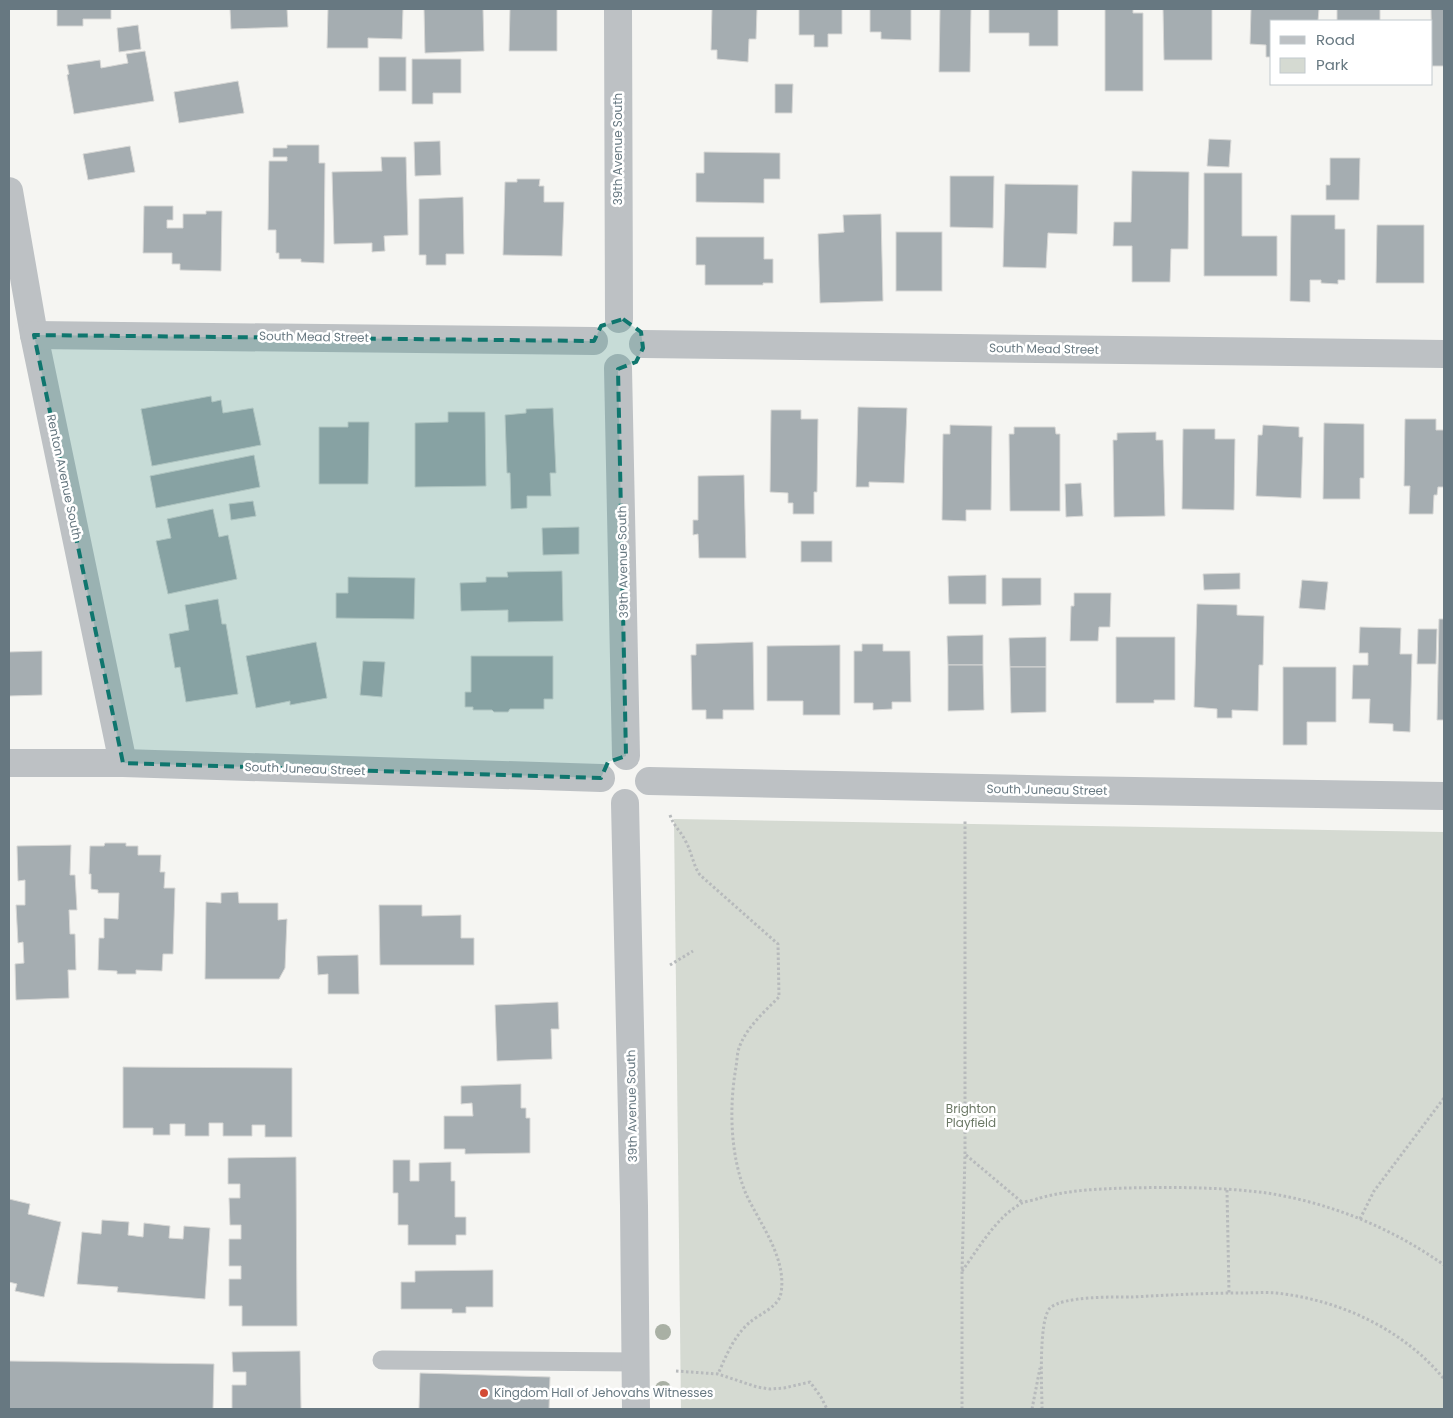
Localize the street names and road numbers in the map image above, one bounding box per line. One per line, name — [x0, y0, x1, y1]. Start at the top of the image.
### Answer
street label: 39th Avenue South — [609, 93, 626, 205]
street label: South Mead Street — [259, 327, 369, 346]
street label: South Mead Street — [989, 339, 1099, 358]
street label: Renton Avenue South — [43, 412, 86, 541]
street label: 39th Avenue South — [613, 506, 632, 618]
street label: South Juneau Street — [244, 758, 366, 779]
street label: South Juneau Street — [986, 780, 1108, 799]
street label: 39th Avenue South — [622, 1050, 641, 1162]

